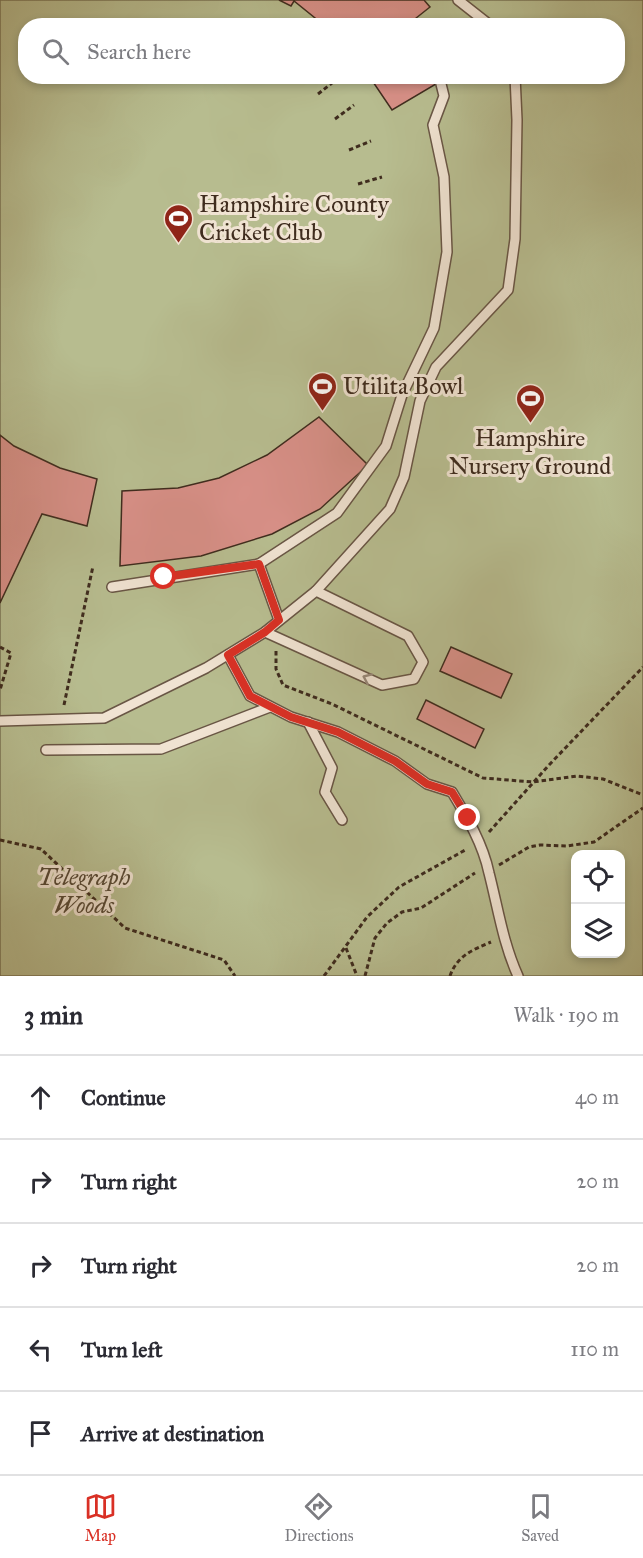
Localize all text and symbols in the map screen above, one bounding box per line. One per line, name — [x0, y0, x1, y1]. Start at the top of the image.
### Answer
search box — [18, 18, 625, 84]
icon: search — [39, 35, 72, 68]
text: Search here — [87, 38, 191, 65]
place label: Hampshire County Cricket Club — [199, 189, 390, 247]
sports icon: Hampshire County Cricket Club — [162, 202, 194, 244]
sports icon: Utilita Bowl — [306, 370, 338, 412]
place label: Utilita Bowl — [343, 371, 464, 401]
sports icon: Hampshire Nursery Ground — [514, 382, 546, 424]
place label: Hampshire Nursery Ground — [449, 423, 611, 481]
route start — [150, 563, 176, 589]
one-way arrow — [363, 674, 374, 686]
route end — [454, 804, 480, 830]
map controls — [571, 850, 625, 958]
button: locate — [571, 850, 625, 904]
park label: Telegraph Woods — [38, 862, 131, 920]
button: layers — [571, 904, 625, 958]
text: 3 min — [24, 999, 83, 1031]
text: Walk · 190 m — [514, 1003, 619, 1027]
icon: ahead — [24, 1081, 57, 1114]
text: Continue — [81, 1084, 166, 1111]
text: 40 m — [575, 1085, 619, 1109]
icon: right — [24, 1165, 57, 1198]
text: Turn right — [81, 1168, 177, 1195]
text: 20 m — [576, 1169, 619, 1193]
icon: right — [24, 1249, 57, 1282]
text: Turn right — [81, 1252, 177, 1279]
text: 20 m — [576, 1253, 619, 1277]
icon: left — [24, 1333, 57, 1366]
text: Turn left — [81, 1336, 163, 1363]
text: 110 m — [571, 1337, 619, 1361]
icon: arrive — [24, 1417, 57, 1450]
text: Arrive at destination — [81, 1420, 264, 1447]
tab: Map — [84, 1490, 117, 1545]
tab: Directions — [285, 1490, 353, 1545]
tab: Saved — [521, 1490, 559, 1545]

